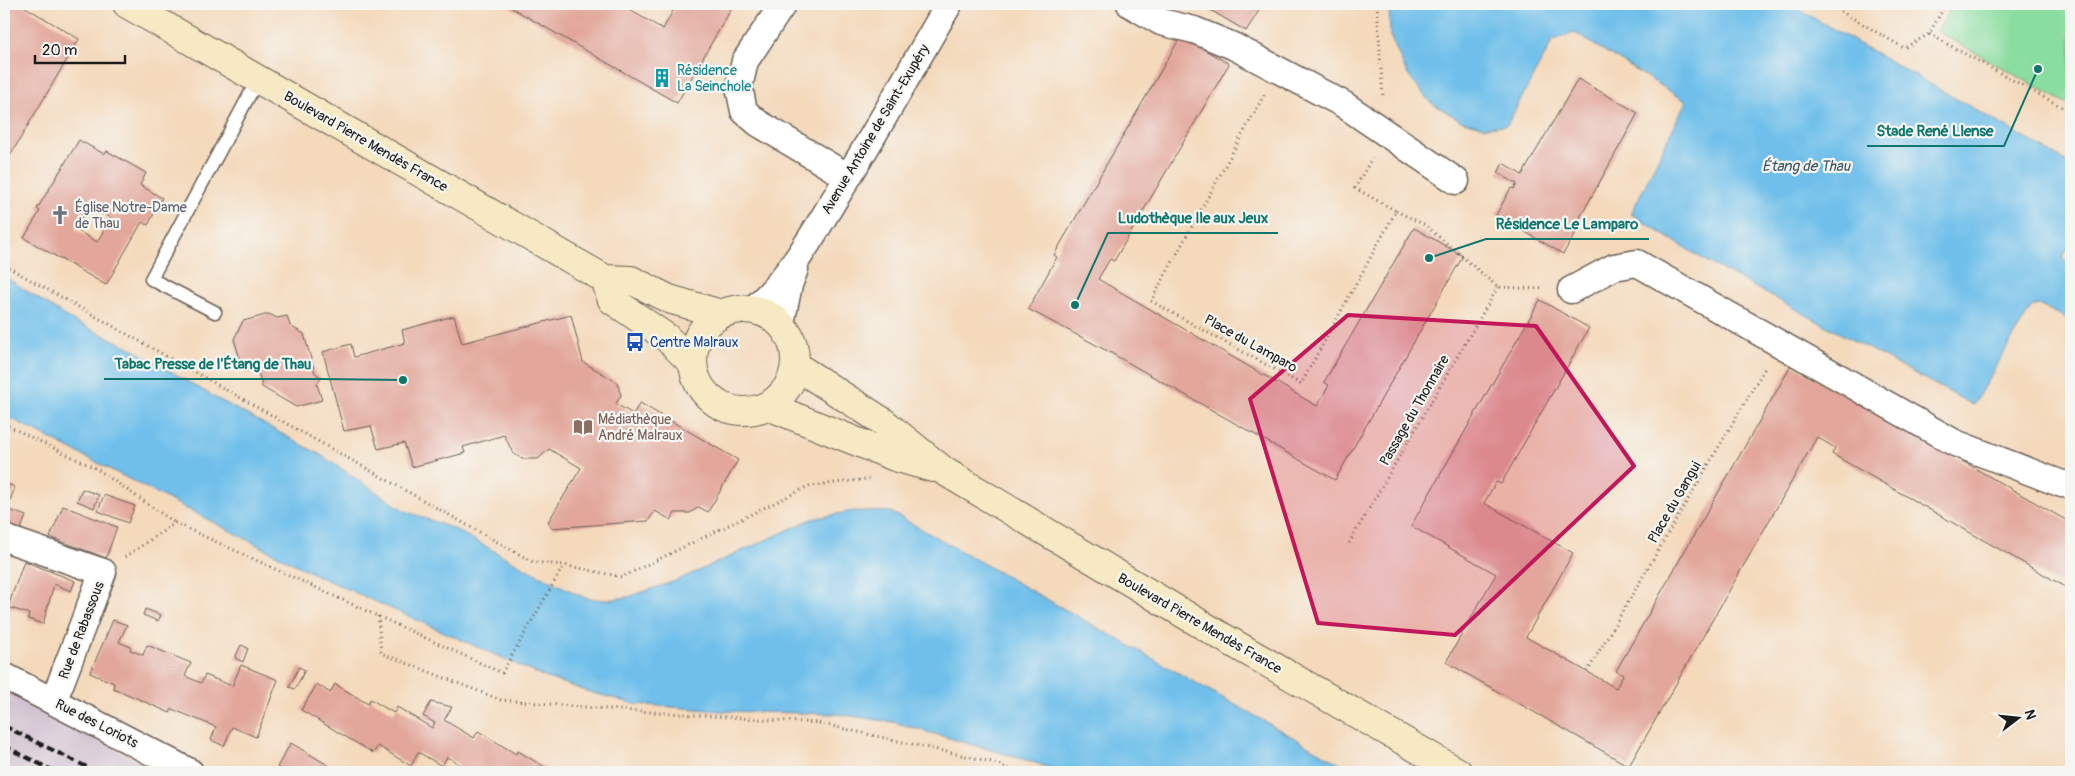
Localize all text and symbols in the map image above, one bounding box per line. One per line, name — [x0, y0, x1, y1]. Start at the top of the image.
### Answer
scale bar — [35, 32, 125, 64]
text: 20 m — [42, 41, 77, 60]
street label: Avenue Antoine de Saint-Exupéry — [818, 41, 933, 217]
place label: Résidence La Seinchole — [677, 62, 751, 95]
building icon: Résidence La Seinchole — [651, 67, 673, 89]
street label: Boulevard Pierre Mendès France — [281, 87, 451, 195]
callout: Stade René Llense — [1867, 116, 2004, 146]
text: Stade René Llense — [1877, 122, 1994, 141]
water label: Étang de Thau — [1762, 157, 1851, 176]
place label: Église Notre-Dame de Thau — [75, 198, 187, 232]
callout: Ludothèque Ile aux Jeux — [1108, 203, 1278, 233]
church icon: Église Notre-Dame de Thau — [49, 204, 71, 226]
text: Ludothèque Ile aux Jeux — [1118, 209, 1269, 228]
callout: Résidence Le Lamparo — [1486, 209, 1649, 239]
text: Résidence Le Lamparo — [1496, 215, 1638, 234]
street label: Place du Lamparo — [1201, 311, 1301, 376]
bus stop icon: Centre Malraux — [624, 331, 646, 353]
place label: Centre Malraux — [650, 334, 739, 351]
callout: Tabac Presse de l'Étang de Thau — [104, 349, 321, 379]
street label: Passage du Thonnaire — [1376, 352, 1453, 469]
text: Tabac Presse de l'Étang de Thau — [114, 355, 312, 374]
place label: Médiathèque André Malraux — [598, 411, 683, 444]
library icon: Médiathèque André Malraux — [572, 416, 594, 438]
street label: Place du Gangui — [1644, 458, 1705, 546]
street label: Boulevard Pierre Mendès France — [1115, 569, 1285, 677]
street label: Rue de Rabassous — [55, 578, 108, 681]
north arrow — [1992, 694, 2042, 744]
street label: Rue des Loriots — [53, 695, 142, 752]
text: N — [2021, 708, 2039, 721]

